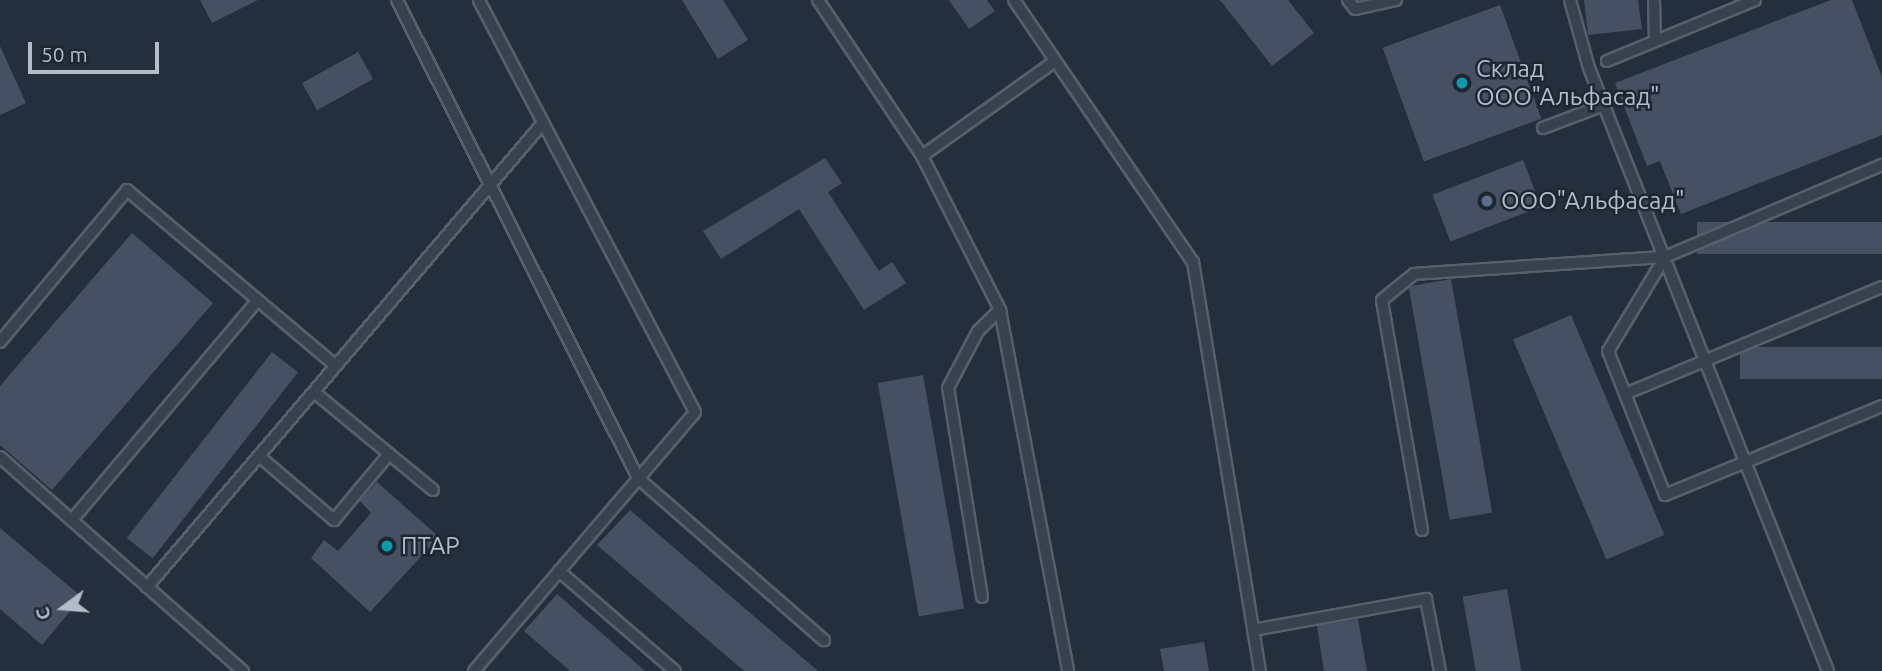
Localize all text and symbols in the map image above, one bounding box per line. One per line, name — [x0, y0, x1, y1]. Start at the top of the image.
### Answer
scale bar — [32, 28, 163, 72]
text: 50 m — [41, 42, 88, 66]
place label: Склад ООО"Альфасад" — [1476, 55, 1659, 111]
marker: Склад ООО"Альфасад" — [1454, 75, 1470, 91]
place label: ООО"Альфасад" — [1501, 187, 1684, 215]
marker: ООО"Альфасад" — [1479, 193, 1495, 209]
place label: ПТАР — [401, 532, 460, 560]
marker: ПТАР — [379, 538, 395, 554]
north arrow — [28, 573, 98, 643]
text: С — [31, 605, 55, 623]

